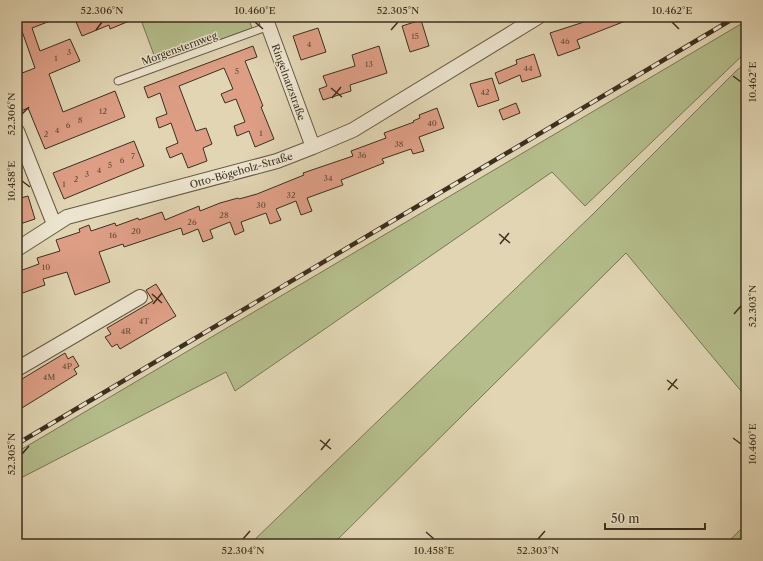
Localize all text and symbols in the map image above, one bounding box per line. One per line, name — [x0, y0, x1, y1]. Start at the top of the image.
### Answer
text: 52.306°N — [81, 4, 123, 17]
text: 10.460°E — [234, 4, 276, 17]
text: 52.305°N — [377, 4, 419, 17]
text: 10.462°E — [652, 4, 692, 17]
street label: Morgensternweg — [139, 28, 220, 68]
house number: 15 — [411, 31, 419, 41]
house number: 46 — [560, 36, 570, 46]
house number: 4 — [307, 39, 312, 49]
street label: Ringelnatzstraße — [269, 42, 309, 123]
house number: 3 — [67, 47, 71, 57]
house number: 1 — [54, 53, 58, 63]
house number: 13 — [365, 59, 373, 69]
text: 10.462°E — [746, 62, 759, 102]
house number: 44 — [523, 63, 533, 73]
house number: 5 — [235, 66, 239, 76]
house number: 42 — [480, 87, 490, 97]
text: 52.306°N — [5, 93, 18, 135]
house number: 12 — [99, 106, 107, 116]
house number: 8 — [78, 115, 83, 125]
house number: 40 — [427, 118, 437, 128]
house number: 6 — [66, 120, 71, 130]
house number: 4 — [55, 125, 60, 135]
house number: 1 — [259, 128, 263, 138]
house number: 2 — [44, 129, 49, 139]
house number: 38 — [394, 139, 404, 149]
street label: Otto-Bögeholz-Straße — [188, 149, 295, 191]
house number: 36 — [357, 150, 367, 160]
house number: 7 — [131, 151, 135, 161]
house number: 6 — [120, 155, 125, 165]
house number: 5 — [108, 160, 112, 170]
text: 10.458°E — [5, 161, 18, 201]
house number: 4 — [97, 165, 102, 175]
house number: 3 — [85, 169, 89, 179]
house number: 34 — [323, 173, 333, 183]
house number: 2 — [74, 174, 79, 184]
house number: 1 — [62, 179, 66, 189]
house number: 32 — [286, 190, 296, 200]
house number: 30 — [256, 200, 266, 210]
house number: 28 — [219, 210, 229, 220]
house number: 26 — [187, 217, 197, 227]
house number: 20 — [131, 226, 141, 236]
house number: 16 — [109, 230, 117, 240]
house number: 10 — [42, 262, 50, 272]
text: 52.303°N — [746, 285, 759, 327]
house number: 4T — [139, 316, 149, 326]
house number: 4R — [121, 326, 132, 336]
house number: 4P — [62, 361, 73, 371]
house number: 4M — [43, 372, 55, 382]
text: 10.460°E — [746, 423, 759, 465]
text: 52.305°N — [5, 433, 18, 475]
scale bar — [605, 505, 705, 531]
text: 50 m — [611, 511, 640, 526]
text: 52.304°N — [222, 544, 264, 557]
text: 10.458°E — [414, 544, 454, 557]
text: 52.303°N — [517, 544, 559, 557]

